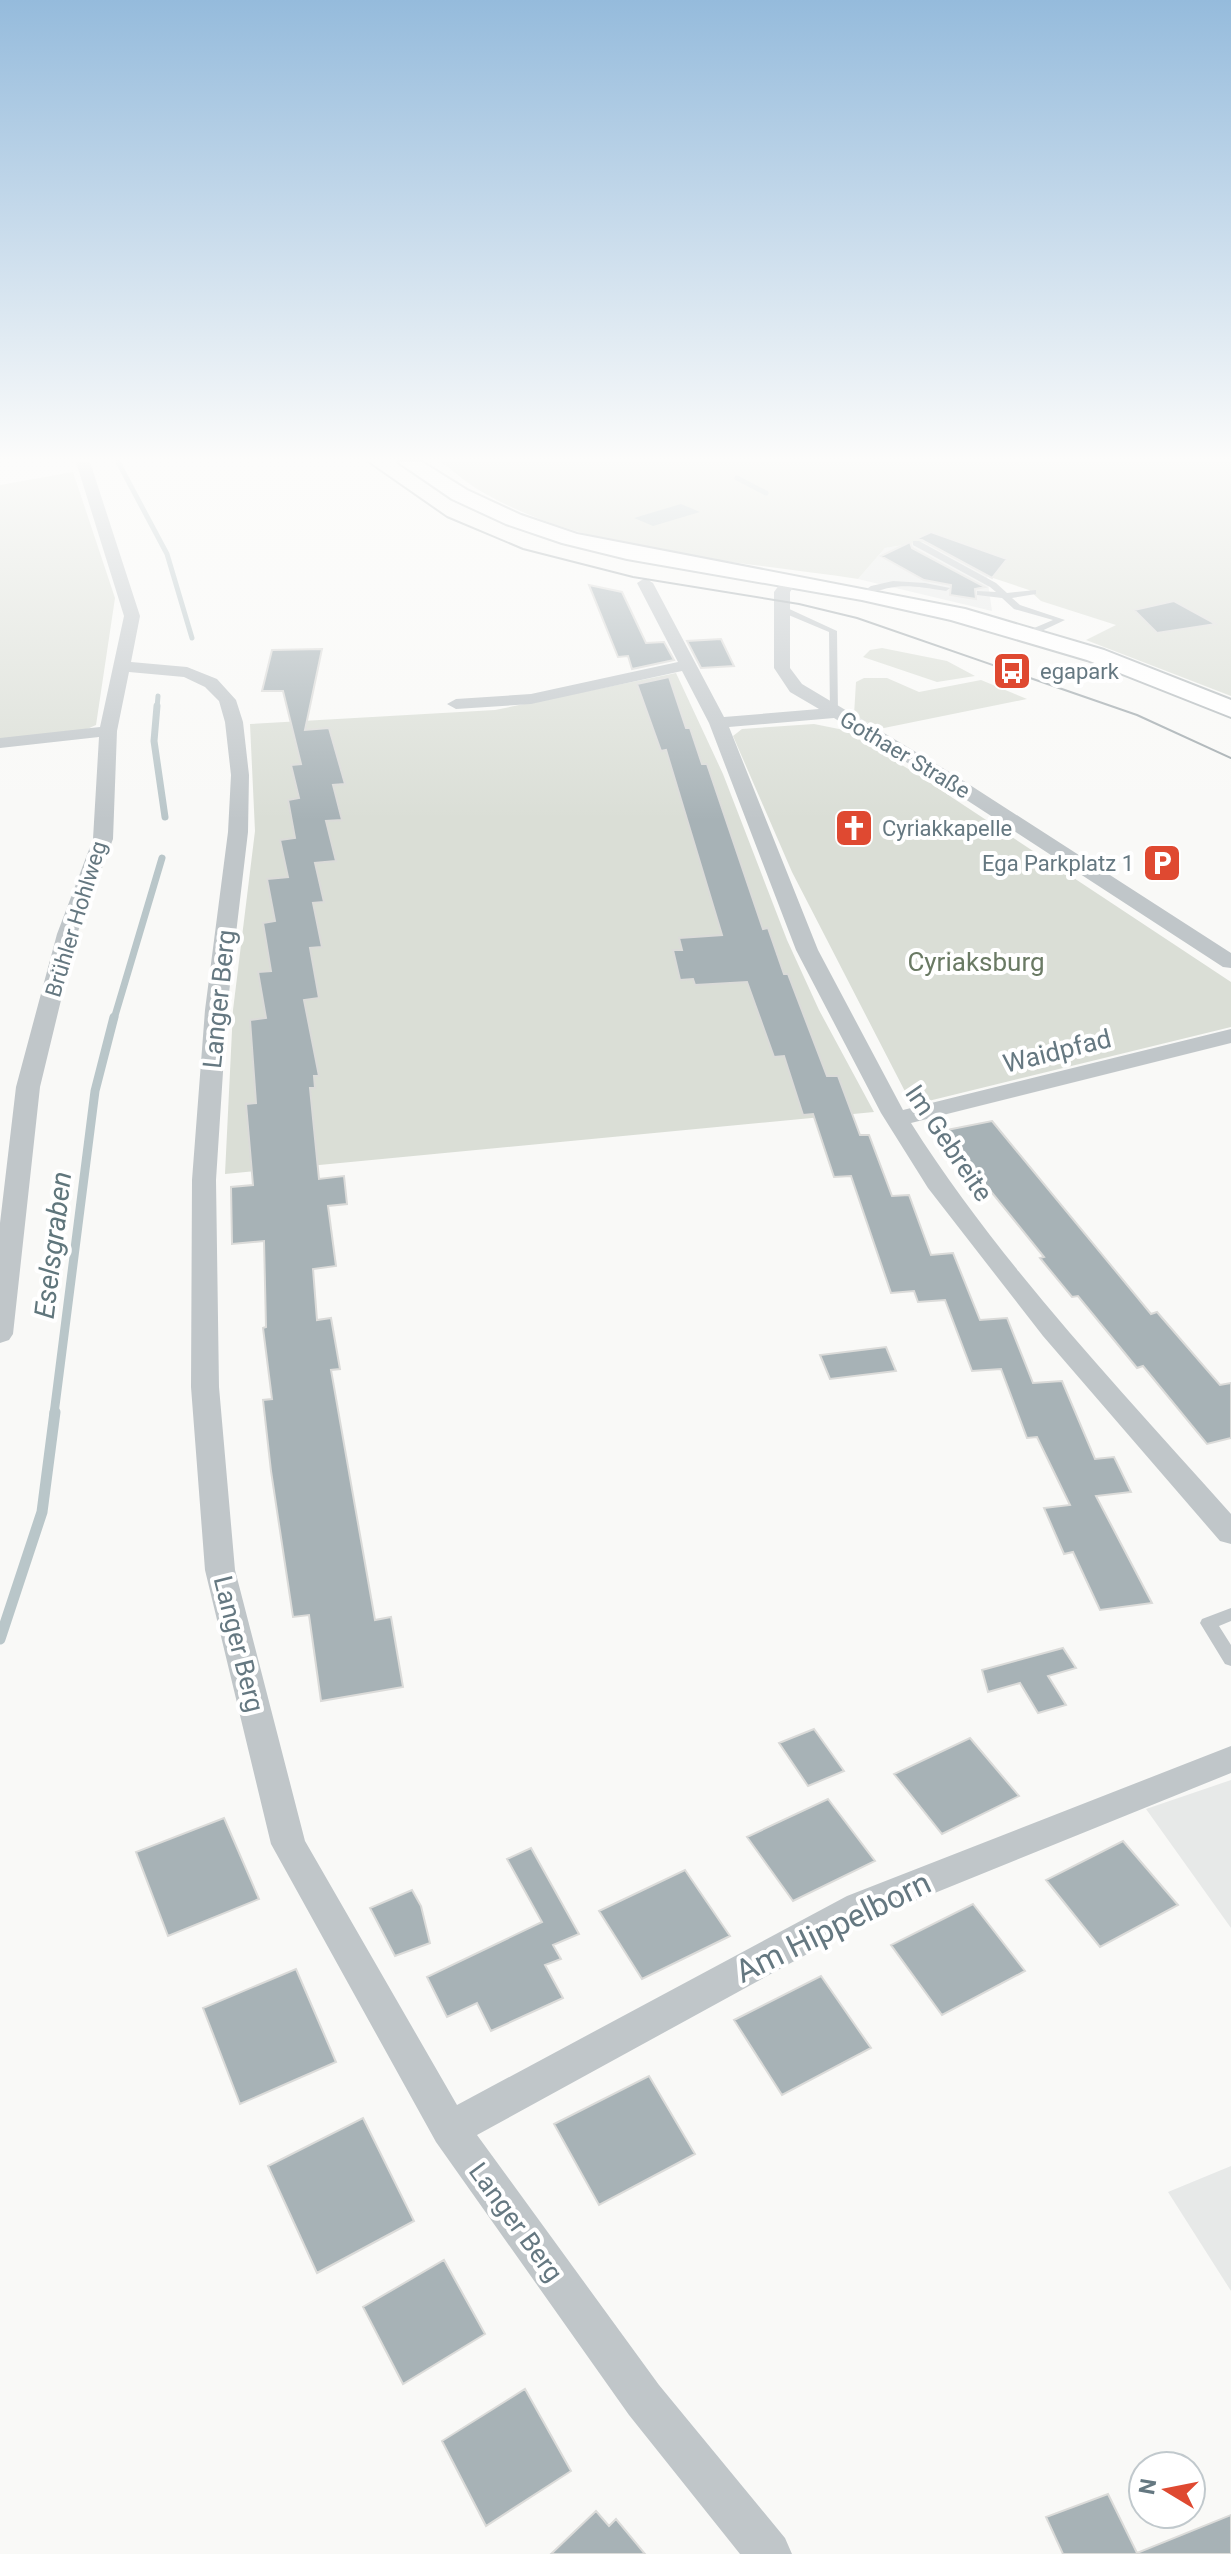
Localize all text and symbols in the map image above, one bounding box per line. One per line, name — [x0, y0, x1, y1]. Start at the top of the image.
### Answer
bus stop icon: egapark — [991, 650, 1033, 692]
place label: egapark — [1040, 659, 1120, 684]
street label: Gothaer Straße — [835, 706, 975, 804]
church icon: Cyriakkapelle — [833, 807, 875, 849]
place label: Cyriakkapelle — [882, 816, 1012, 841]
street label: Brühler Hohlweg — [40, 838, 112, 1000]
parking icon: Ega Parkplatz 1 — [1141, 842, 1183, 884]
place label: Ega Parkplatz 1 — [982, 851, 1134, 876]
street label: Langer Berg — [197, 928, 241, 1070]
park label: Cyriaksburg — [907, 947, 1045, 977]
street label: Waidpfad — [1000, 1023, 1114, 1079]
street label: Im Gebreite — [899, 1079, 999, 1207]
water label: Eselsgraben — [28, 1170, 78, 1320]
street label: Langer Berg — [208, 1573, 270, 1715]
street label: Am Hippelborn — [729, 1863, 937, 1991]
street label: Langer Berg — [463, 2157, 569, 2287]
north arrow — [1127, 2450, 1207, 2530]
text: N — [1134, 2477, 1161, 2496]

